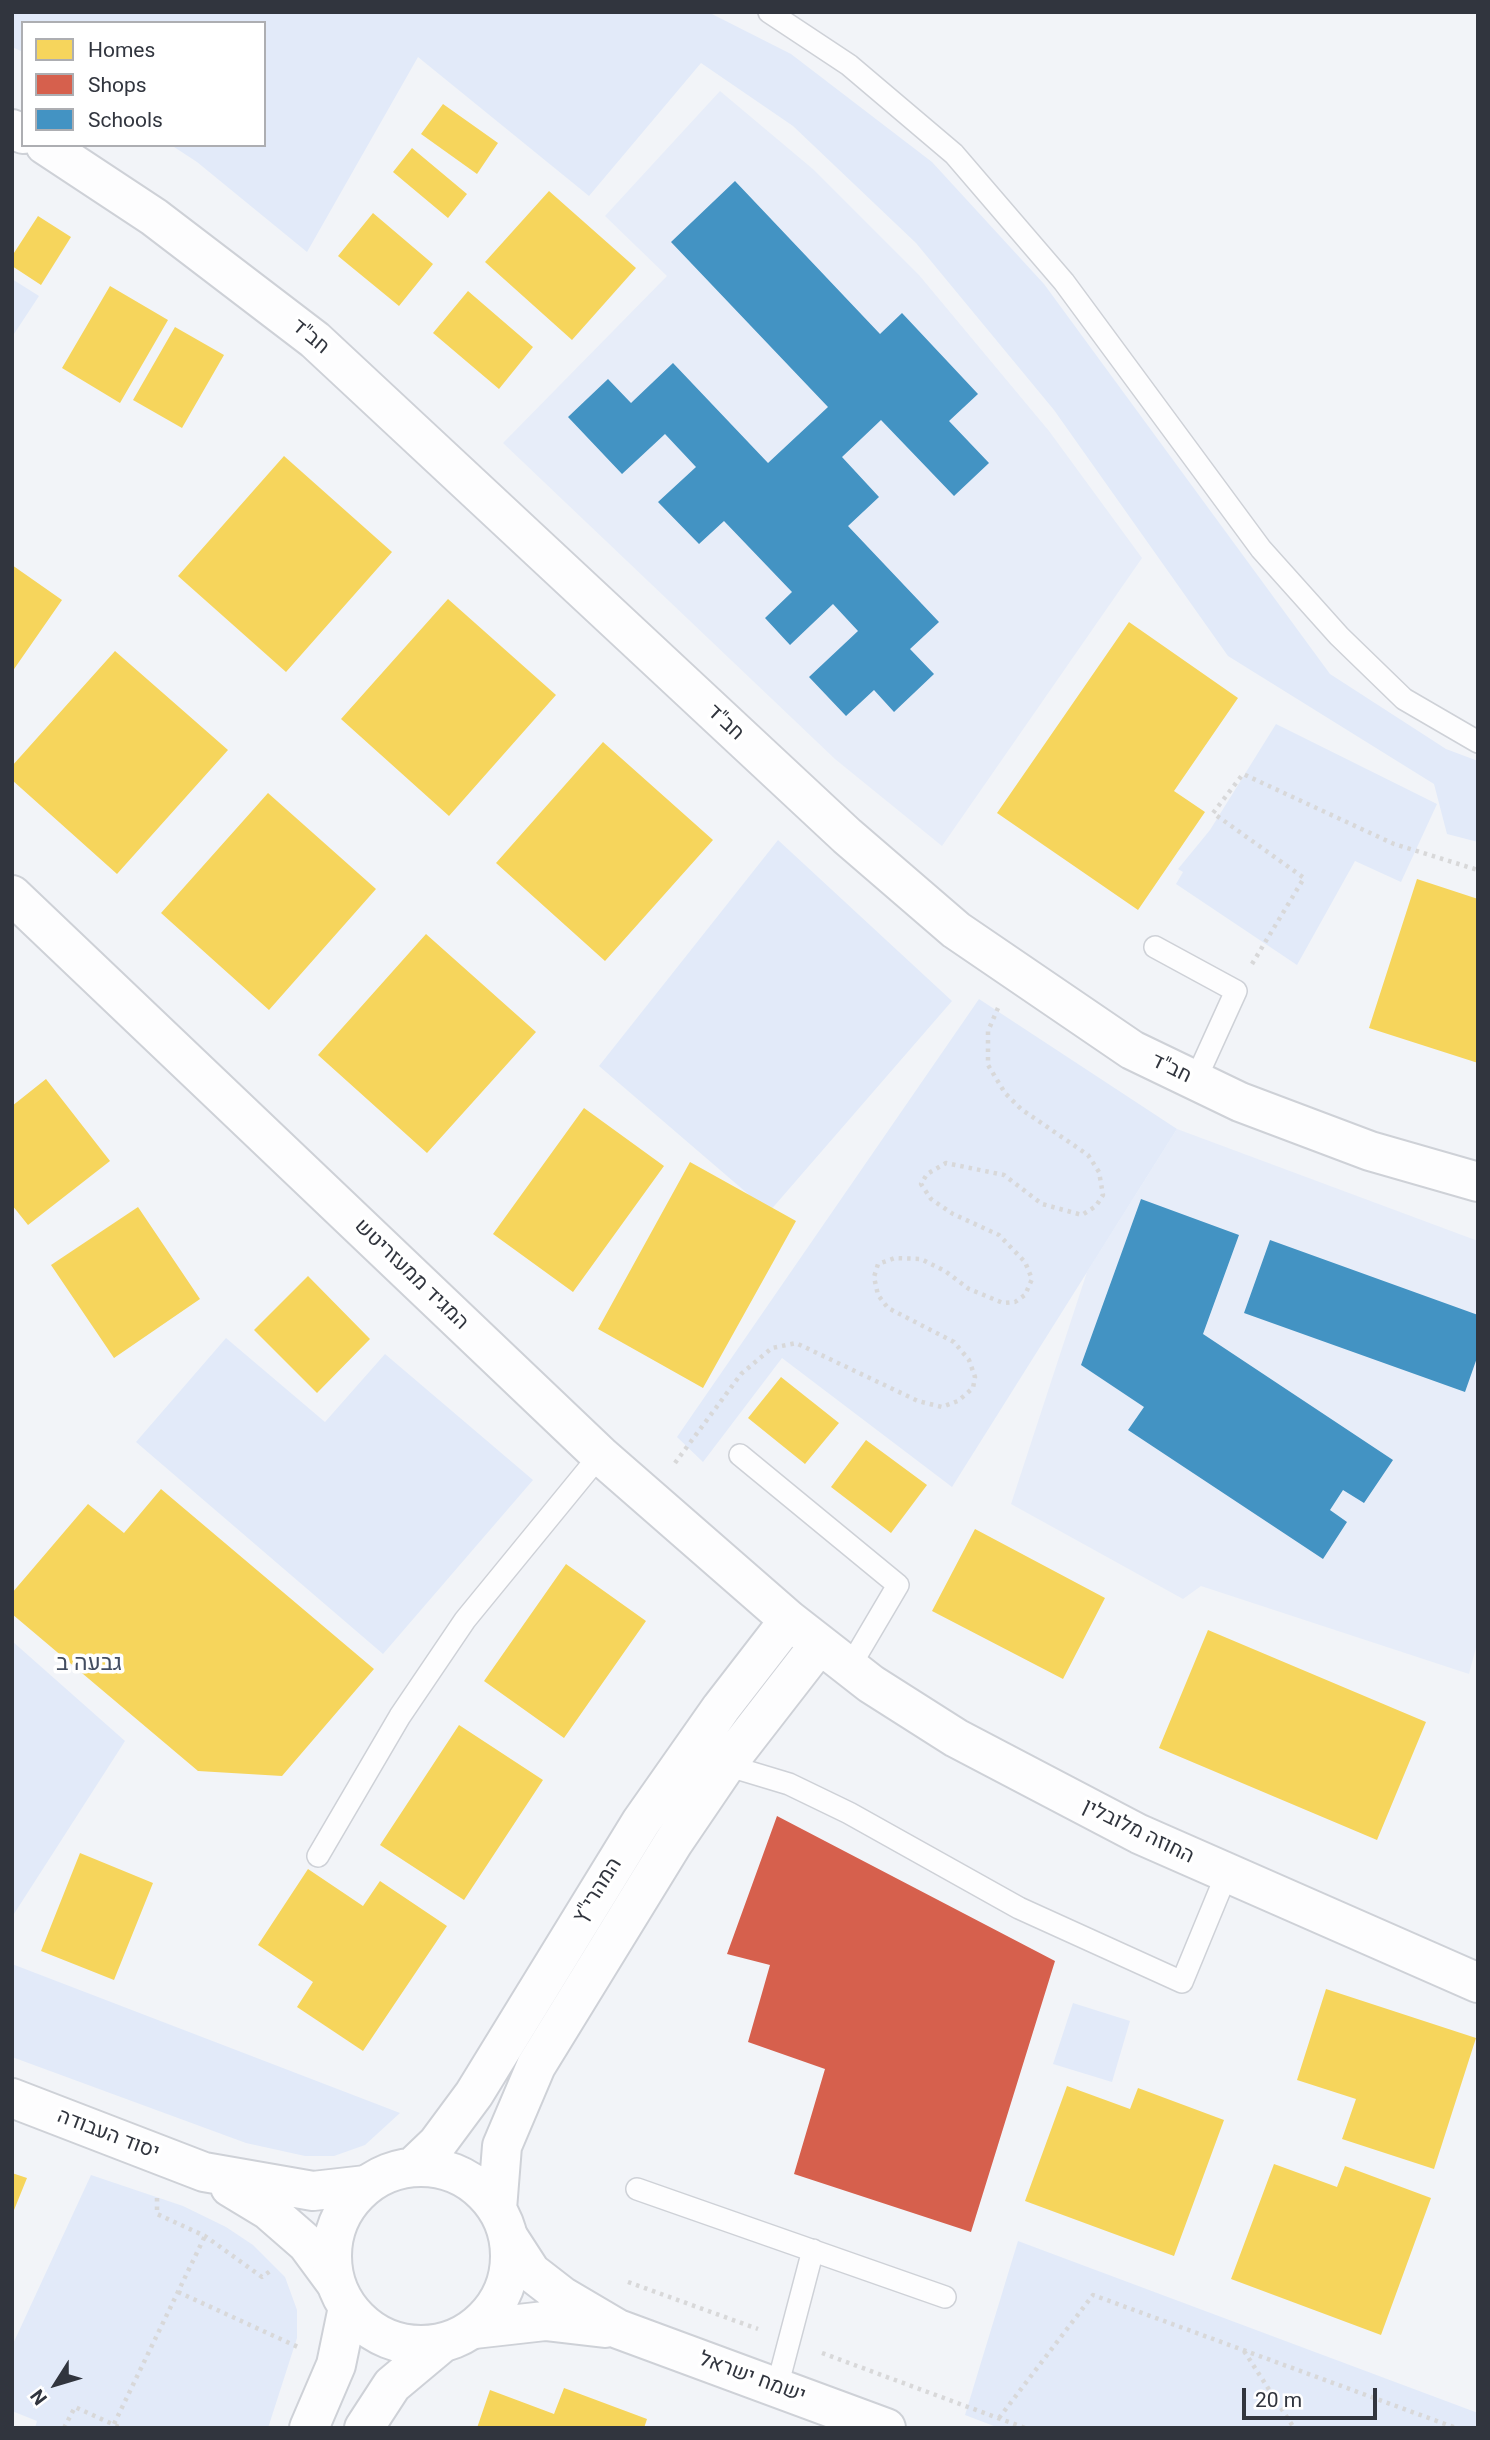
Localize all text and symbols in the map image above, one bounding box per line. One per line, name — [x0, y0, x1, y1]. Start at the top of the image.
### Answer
legend — [21, 21, 266, 147]
text: Homes — [88, 38, 155, 62]
text: Shops — [88, 73, 147, 97]
text: Schools — [88, 108, 163, 132]
street label: חב"ד — [286, 314, 334, 360]
street label: חב"ד — [701, 700, 749, 746]
street label: חב"ד — [1147, 1049, 1195, 1089]
street label: המגיד ממעזריטש — [349, 1214, 473, 1336]
district label: גבעה ב — [56, 1650, 122, 1678]
street label: החוזה מלובלין — [1078, 1794, 1198, 1870]
street label: המהרי"ץ — [568, 1854, 628, 1928]
street label: יסוד העבודה — [53, 2104, 163, 2166]
street label: ישמח ישראל — [695, 2347, 809, 2409]
north arrow — [21, 2349, 91, 2419]
scale bar — [1245, 2374, 1380, 2418]
text: N — [26, 2385, 52, 2409]
text: 20 m — [1255, 2388, 1302, 2412]

